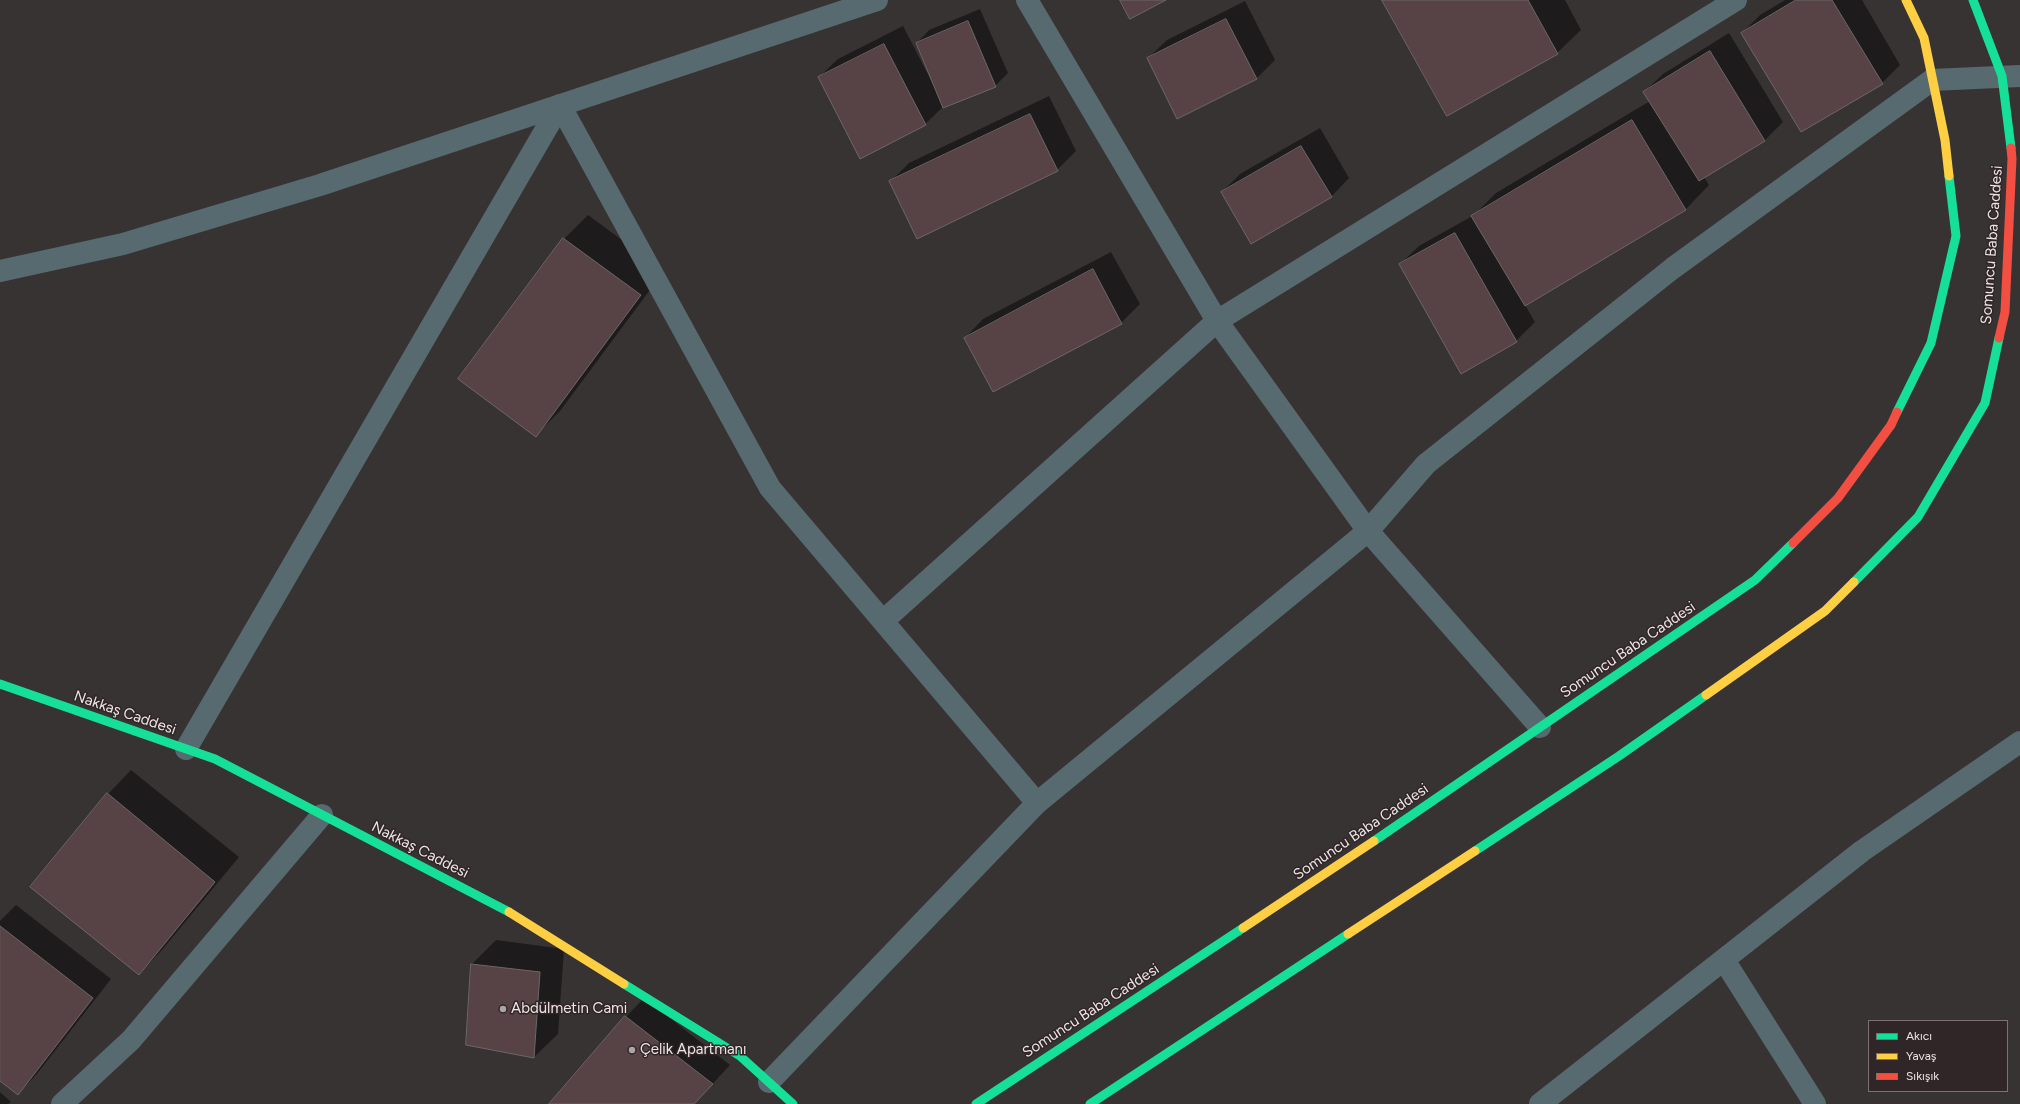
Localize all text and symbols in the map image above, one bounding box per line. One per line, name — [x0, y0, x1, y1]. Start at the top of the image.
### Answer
street label: Somuncu Baba Caddesi — [1977, 165, 2007, 325]
street label: Somuncu Baba Caddesi — [1557, 598, 1699, 702]
street label: Nakkaş Caddesi — [72, 687, 178, 739]
street label: Somuncu Baba Caddesi — [1290, 780, 1432, 884]
street label: Nakkaş Caddesi — [368, 818, 472, 882]
street label: Somuncu Baba Caddesi — [1019, 960, 1163, 1062]
place label: Abdülmetin Cami — [511, 1000, 627, 1018]
marker: Abdülmetin Cami — [498, 1004, 508, 1014]
legend — [1868, 1020, 2008, 1092]
text: Akıcı — [1906, 1029, 1932, 1043]
place label: Çelik Apartmanı — [640, 1041, 746, 1059]
marker: Çelik Apartmanı — [627, 1045, 637, 1055]
text: Yavaş — [1906, 1049, 1936, 1063]
text: Sıkışık — [1906, 1069, 1939, 1083]

